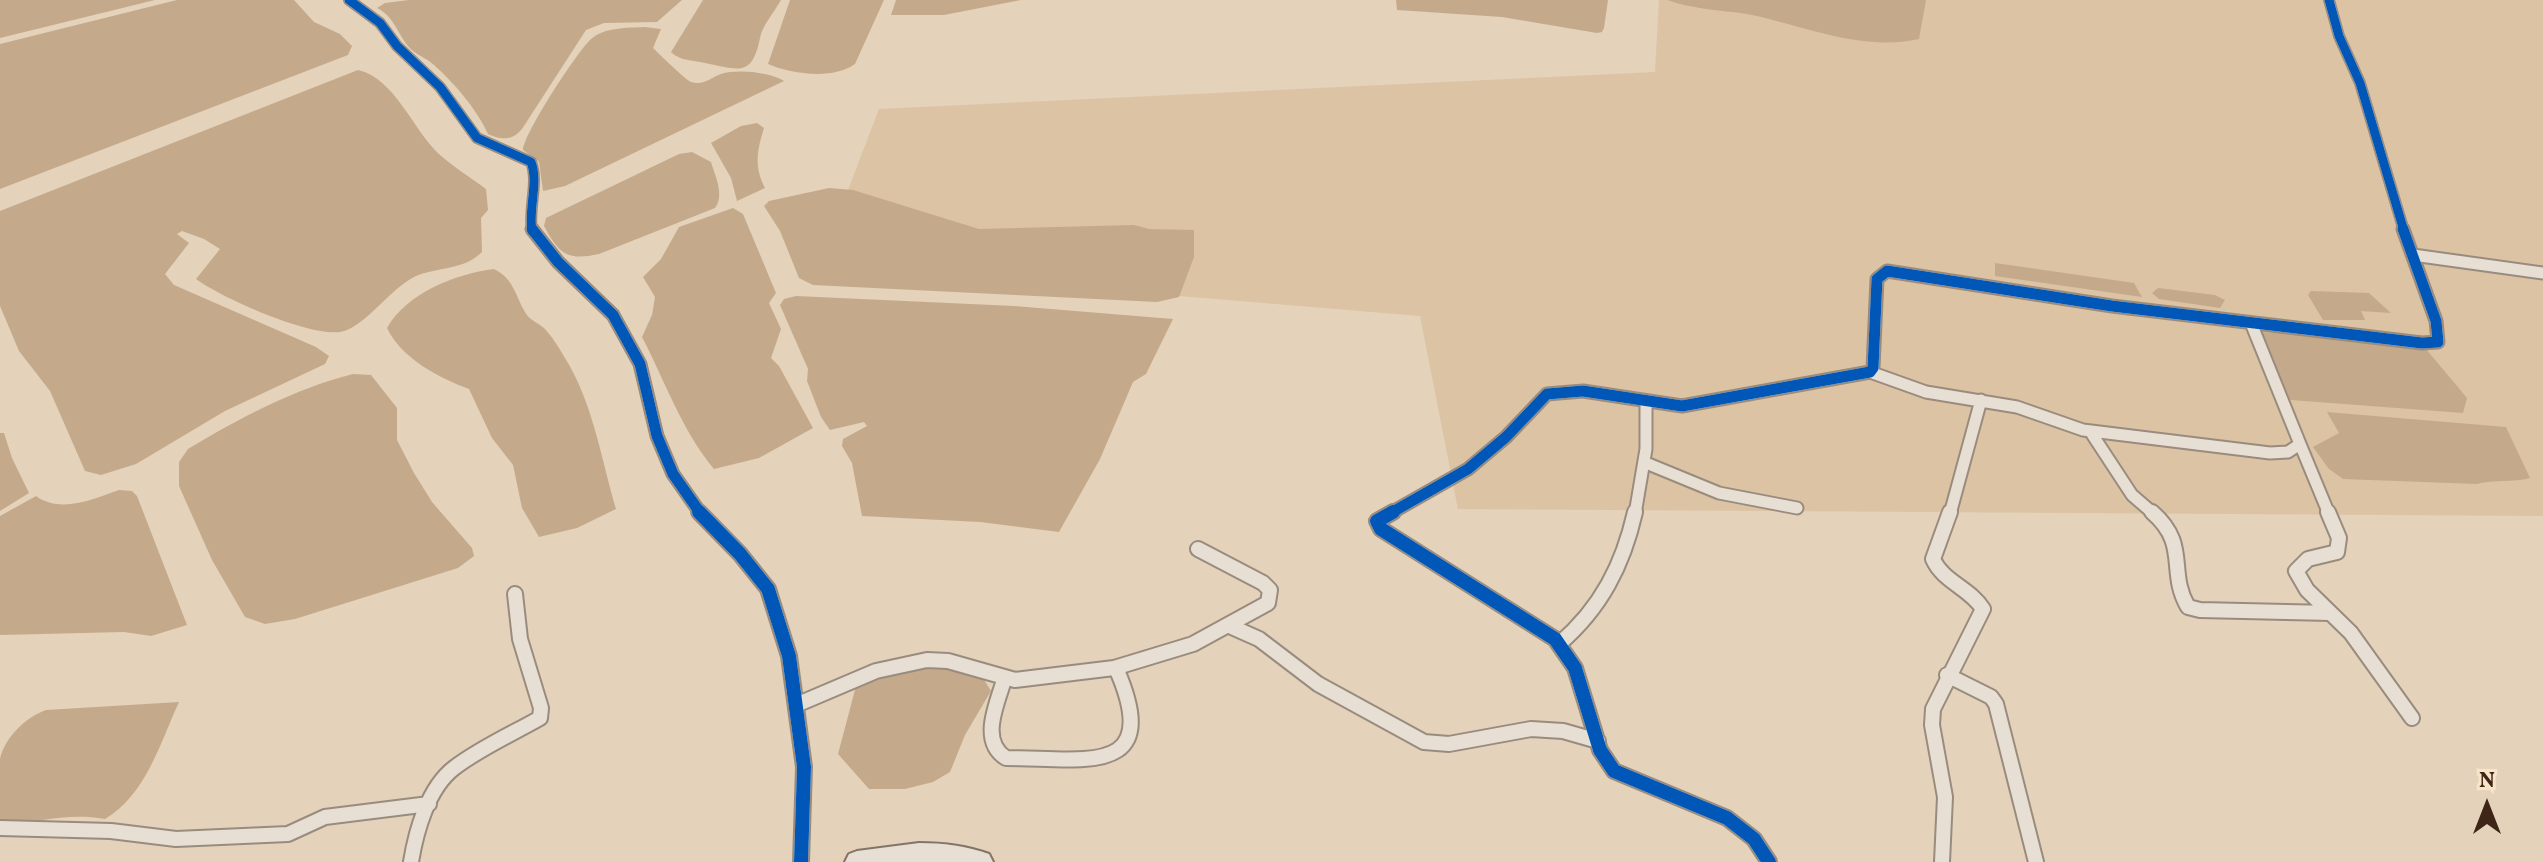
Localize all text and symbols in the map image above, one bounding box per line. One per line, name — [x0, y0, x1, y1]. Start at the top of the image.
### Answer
north arrow — [2447, 766, 2527, 846]
text: N — [2479, 766, 2495, 797]

